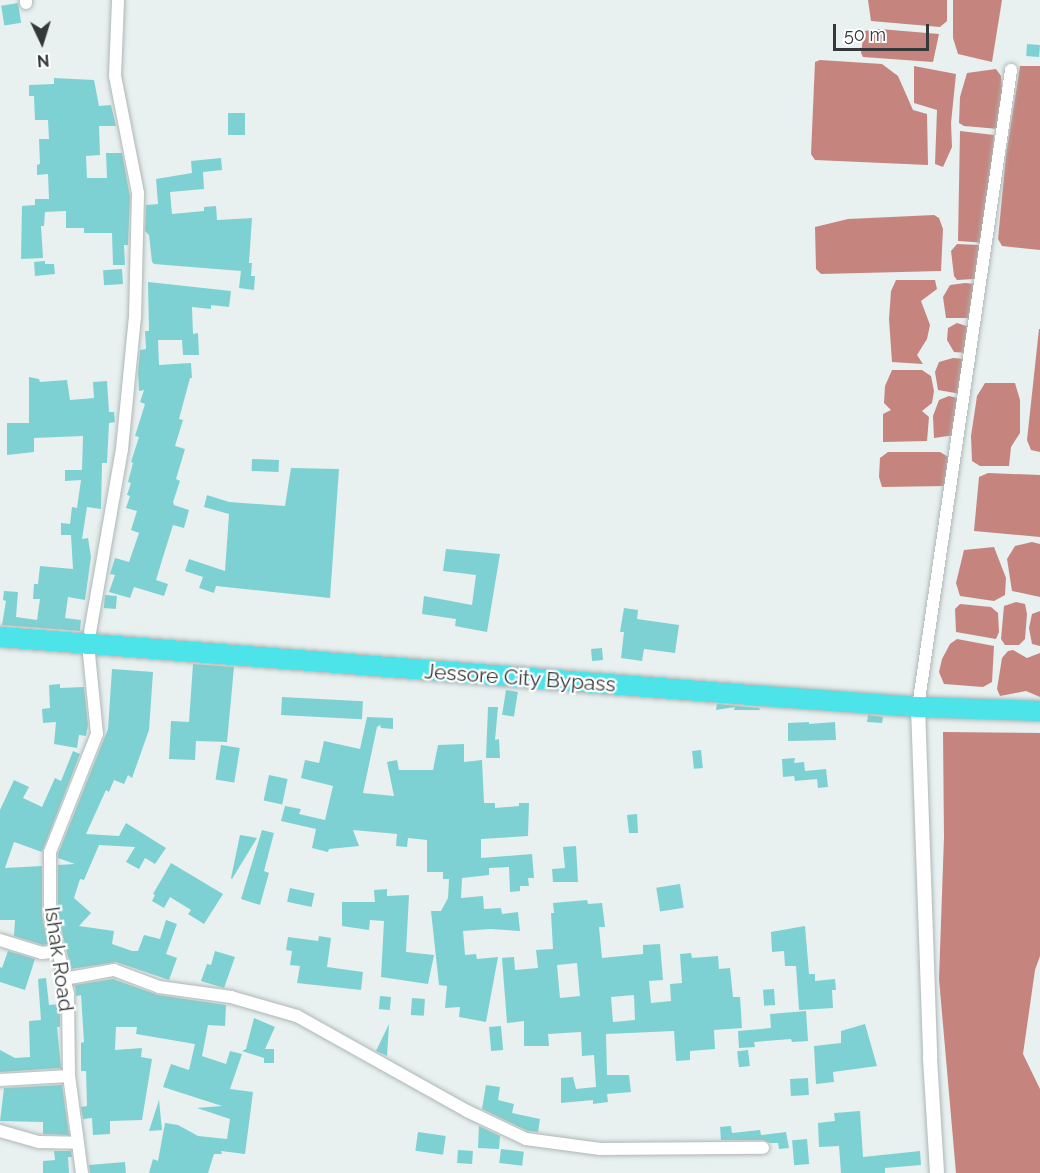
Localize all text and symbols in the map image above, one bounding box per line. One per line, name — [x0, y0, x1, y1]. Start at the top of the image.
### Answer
north arrow — [12, 12, 72, 72]
scale bar — [836, 12, 932, 50]
text: 50 m — [844, 24, 886, 45]
text: N — [37, 51, 50, 70]
street label: Jessore City Bypass — [423, 659, 617, 697]
street label: Ishak Road — [39, 905, 79, 1013]

